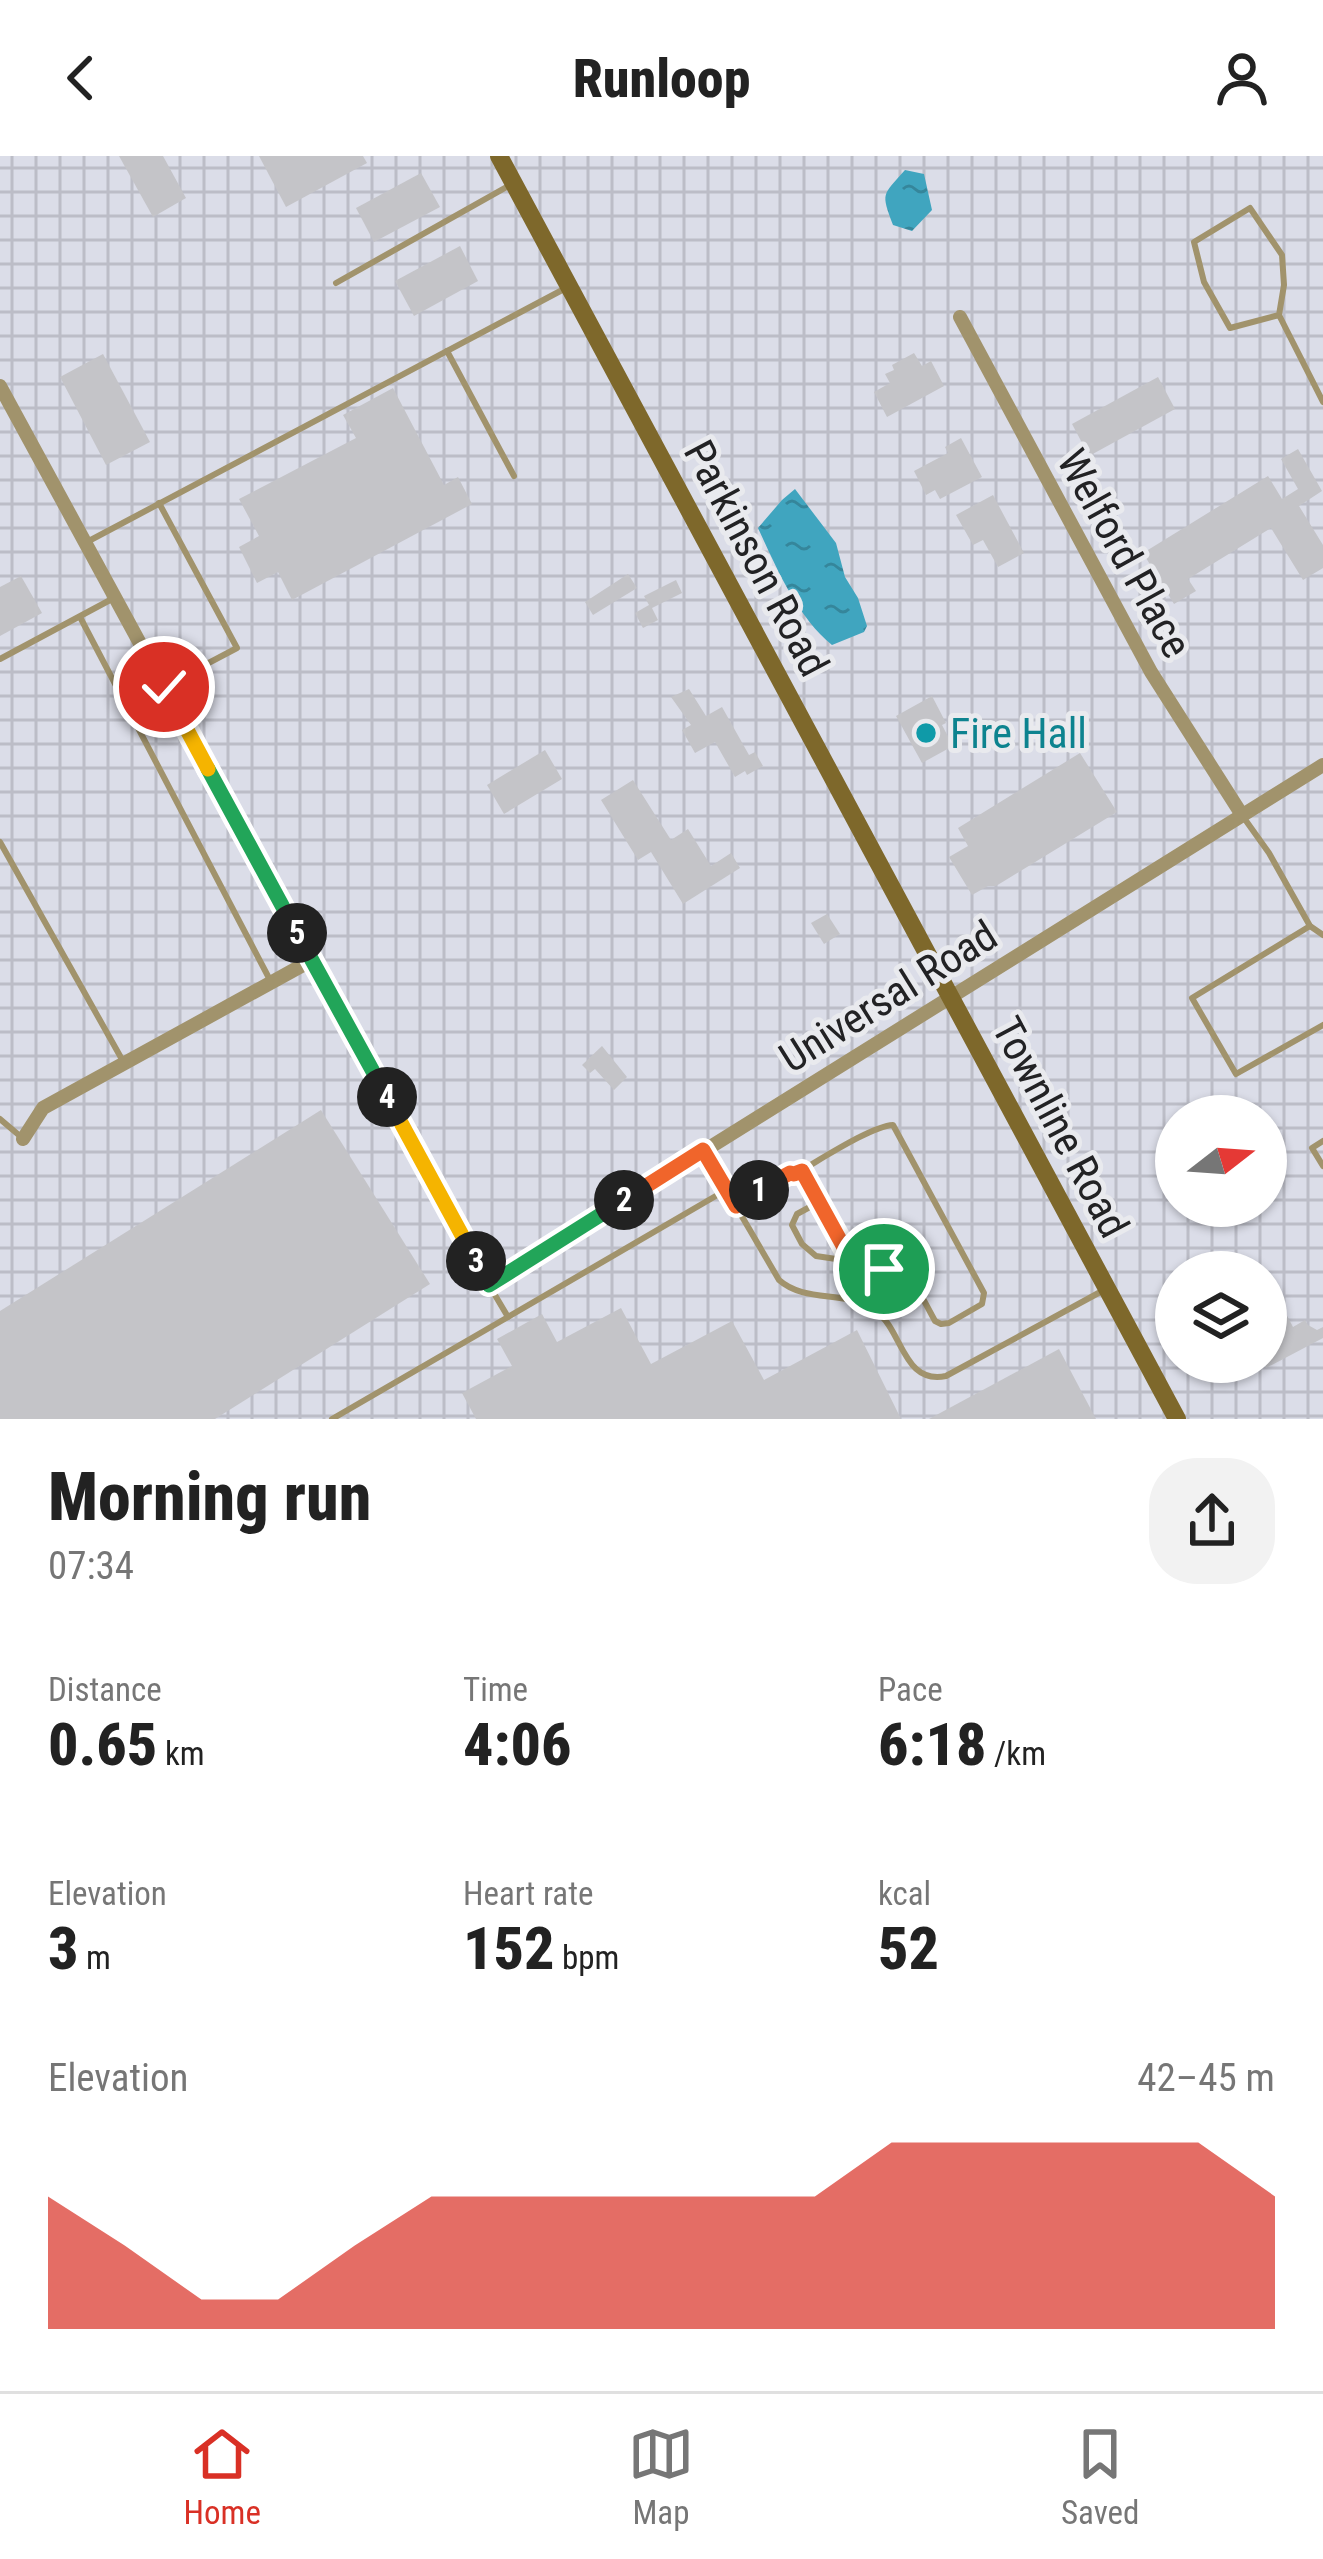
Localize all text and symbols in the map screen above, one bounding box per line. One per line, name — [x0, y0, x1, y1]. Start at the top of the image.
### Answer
icon: back — [48, 45, 114, 111]
icon: person — [1209, 45, 1275, 111]
text: Runloop — [573, 47, 750, 110]
street label: Parkinson Road — [674, 432, 839, 684]
street label: Welford Place — [1047, 441, 1202, 666]
pin — [113, 636, 215, 738]
icon: check — [131, 654, 197, 720]
place label: Fire Hall — [950, 709, 1087, 758]
marker: Fire Hall — [913, 720, 939, 746]
pin: 5 — [267, 903, 327, 963]
street label: Universal Road — [771, 910, 1006, 1083]
text: 5 — [289, 913, 305, 952]
street label: Townline Road — [982, 1009, 1139, 1245]
pin: 4 — [357, 1067, 417, 1127]
text: 4 — [379, 1077, 395, 1116]
north arrow — [1155, 1095, 1287, 1227]
map controls — [1155, 1095, 1287, 1383]
pin: 1 — [729, 1160, 789, 1220]
pin: 2 — [594, 1170, 654, 1230]
text: 1 — [751, 1170, 767, 1209]
text: 2 — [616, 1180, 632, 1219]
pin — [833, 1218, 935, 1320]
pin: 3 — [446, 1231, 506, 1291]
icon: arrive — [851, 1236, 917, 1302]
text: 3 — [468, 1241, 484, 1280]
button: layers — [1155, 1251, 1287, 1383]
button: share — [1149, 1458, 1275, 1584]
text: Morning run — [48, 1459, 371, 1536]
text: 07:34 — [48, 1543, 134, 1589]
text: Distance — [48, 1670, 162, 1709]
text: Time — [463, 1670, 528, 1709]
text: Pace — [878, 1670, 943, 1709]
text: 0.65 — [48, 1709, 157, 1780]
text: 4:06 — [463, 1709, 571, 1780]
text: 6:18 — [878, 1709, 986, 1780]
text: km — [157, 1734, 205, 1773]
text: /km — [986, 1734, 1046, 1773]
text: Elevation — [48, 1874, 167, 1913]
text: Heart rate — [463, 1874, 593, 1913]
text: kcal — [878, 1874, 931, 1913]
text: 3 — [48, 1913, 79, 1984]
text: 152 — [463, 1913, 555, 1984]
text: 52 — [878, 1913, 939, 1984]
text: m — [79, 1938, 111, 1977]
text: bpm — [555, 1938, 619, 1977]
text: Elevation — [48, 2055, 188, 2101]
text: 42–45 m — [1137, 2055, 1275, 2101]
tab: Home — [184, 2421, 261, 2532]
tab: Map — [628, 2421, 694, 2532]
tab: Saved — [1061, 2421, 1139, 2532]

